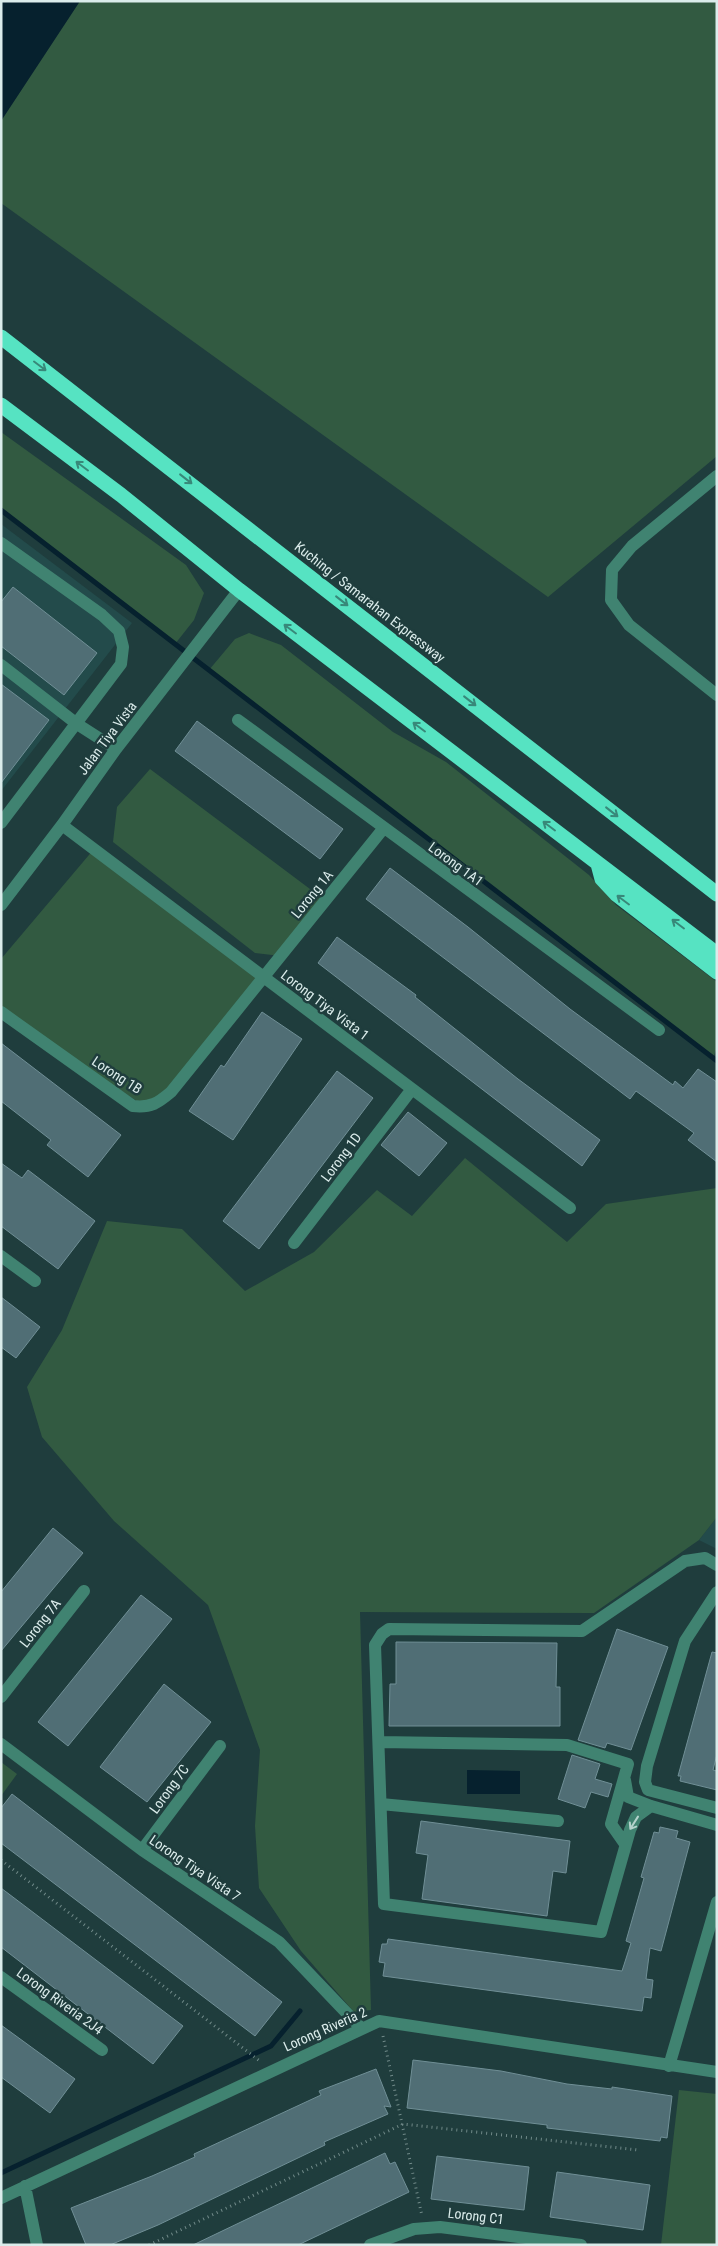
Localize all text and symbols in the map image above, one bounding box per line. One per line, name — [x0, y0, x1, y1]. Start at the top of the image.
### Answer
one-way arrow — [33, 361, 46, 372]
one-way arrow — [76, 460, 89, 471]
one-way arrow — [180, 474, 193, 485]
street label: Kuching / Samarahan Expressway — [292, 538, 448, 666]
one-way arrow — [335, 595, 348, 606]
one-way arrow — [283, 624, 297, 634]
one-way arrow — [463, 696, 477, 706]
street label: Jalan Tiya Vista — [74, 698, 140, 778]
one-way arrow — [413, 722, 426, 733]
one-way arrow — [605, 807, 619, 817]
one-way arrow — [542, 821, 556, 831]
street label: Lorong 1A1 — [426, 839, 486, 889]
street label: Lorong 1A — [288, 867, 336, 921]
one-way arrow — [617, 894, 630, 905]
one-way arrow — [672, 919, 685, 930]
street label: Lorong Tiya Vista 1 — [278, 967, 372, 1043]
street label: Lorong 1B — [89, 1053, 145, 1097]
street label: Lorong 1D — [318, 1130, 364, 1184]
street label: Lorong 7A — [16, 1596, 64, 1650]
street label: Lorong 7C — [146, 1761, 192, 1817]
one-way arrow — [629, 1815, 639, 1829]
street label: Lorong Tiya Vista 7 — [147, 1832, 243, 1904]
street label: Lorong Riveria 2J4 — [14, 1964, 106, 2038]
street label: Lorong Riveria 2 — [281, 2004, 369, 2054]
street label: Lorong C1 — [447, 2205, 505, 2227]

